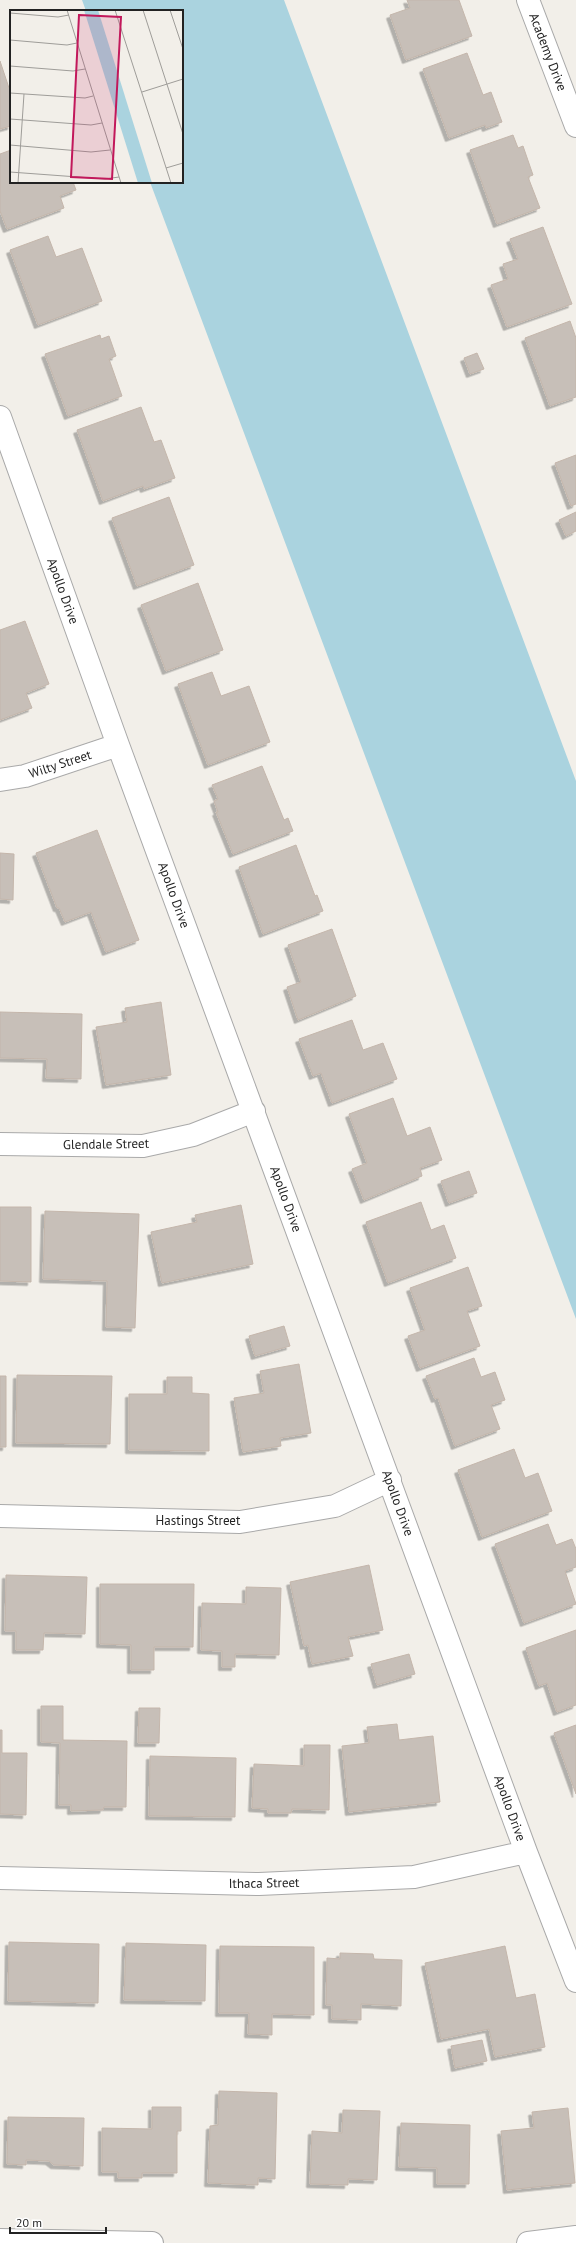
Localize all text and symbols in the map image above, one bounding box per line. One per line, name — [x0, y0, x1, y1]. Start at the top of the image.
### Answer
inset map — [10, 10, 183, 183]
street label: Academy Drive — [525, 11, 571, 93]
street label: Apollo Drive — [43, 556, 83, 626]
street label: Wilty Street — [27, 746, 94, 782]
street label: Apollo Drive — [154, 860, 194, 930]
street label: Glendale Street — [63, 1135, 150, 1153]
street label: Apollo Drive — [266, 1164, 306, 1234]
street label: Apollo Drive — [378, 1468, 418, 1538]
street label: Hastings Street — [156, 1512, 241, 1529]
street label: Apollo Drive — [490, 1773, 530, 1843]
street label: Ithaca Street — [228, 1874, 300, 1892]
scale bar — [10, 2209, 106, 2235]
text: 20 m — [16, 2215, 42, 2230]

